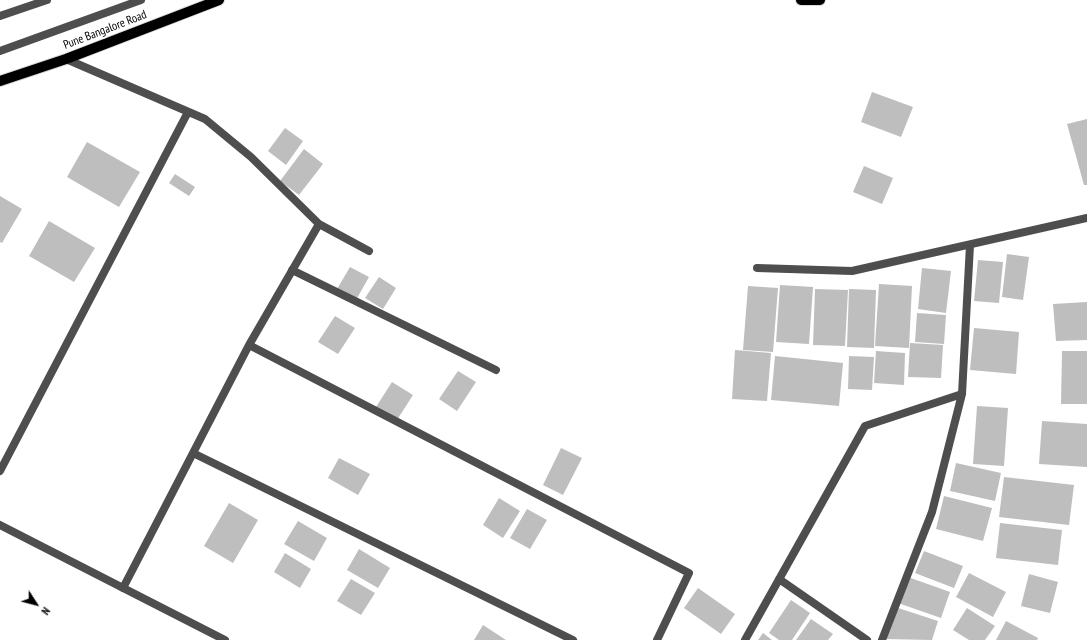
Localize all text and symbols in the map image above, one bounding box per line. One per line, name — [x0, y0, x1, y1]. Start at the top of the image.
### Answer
street label: Pune Bangalore Road — [61, 8, 149, 52]
north arrow — [16, 584, 56, 624]
text: N — [38, 605, 53, 618]

